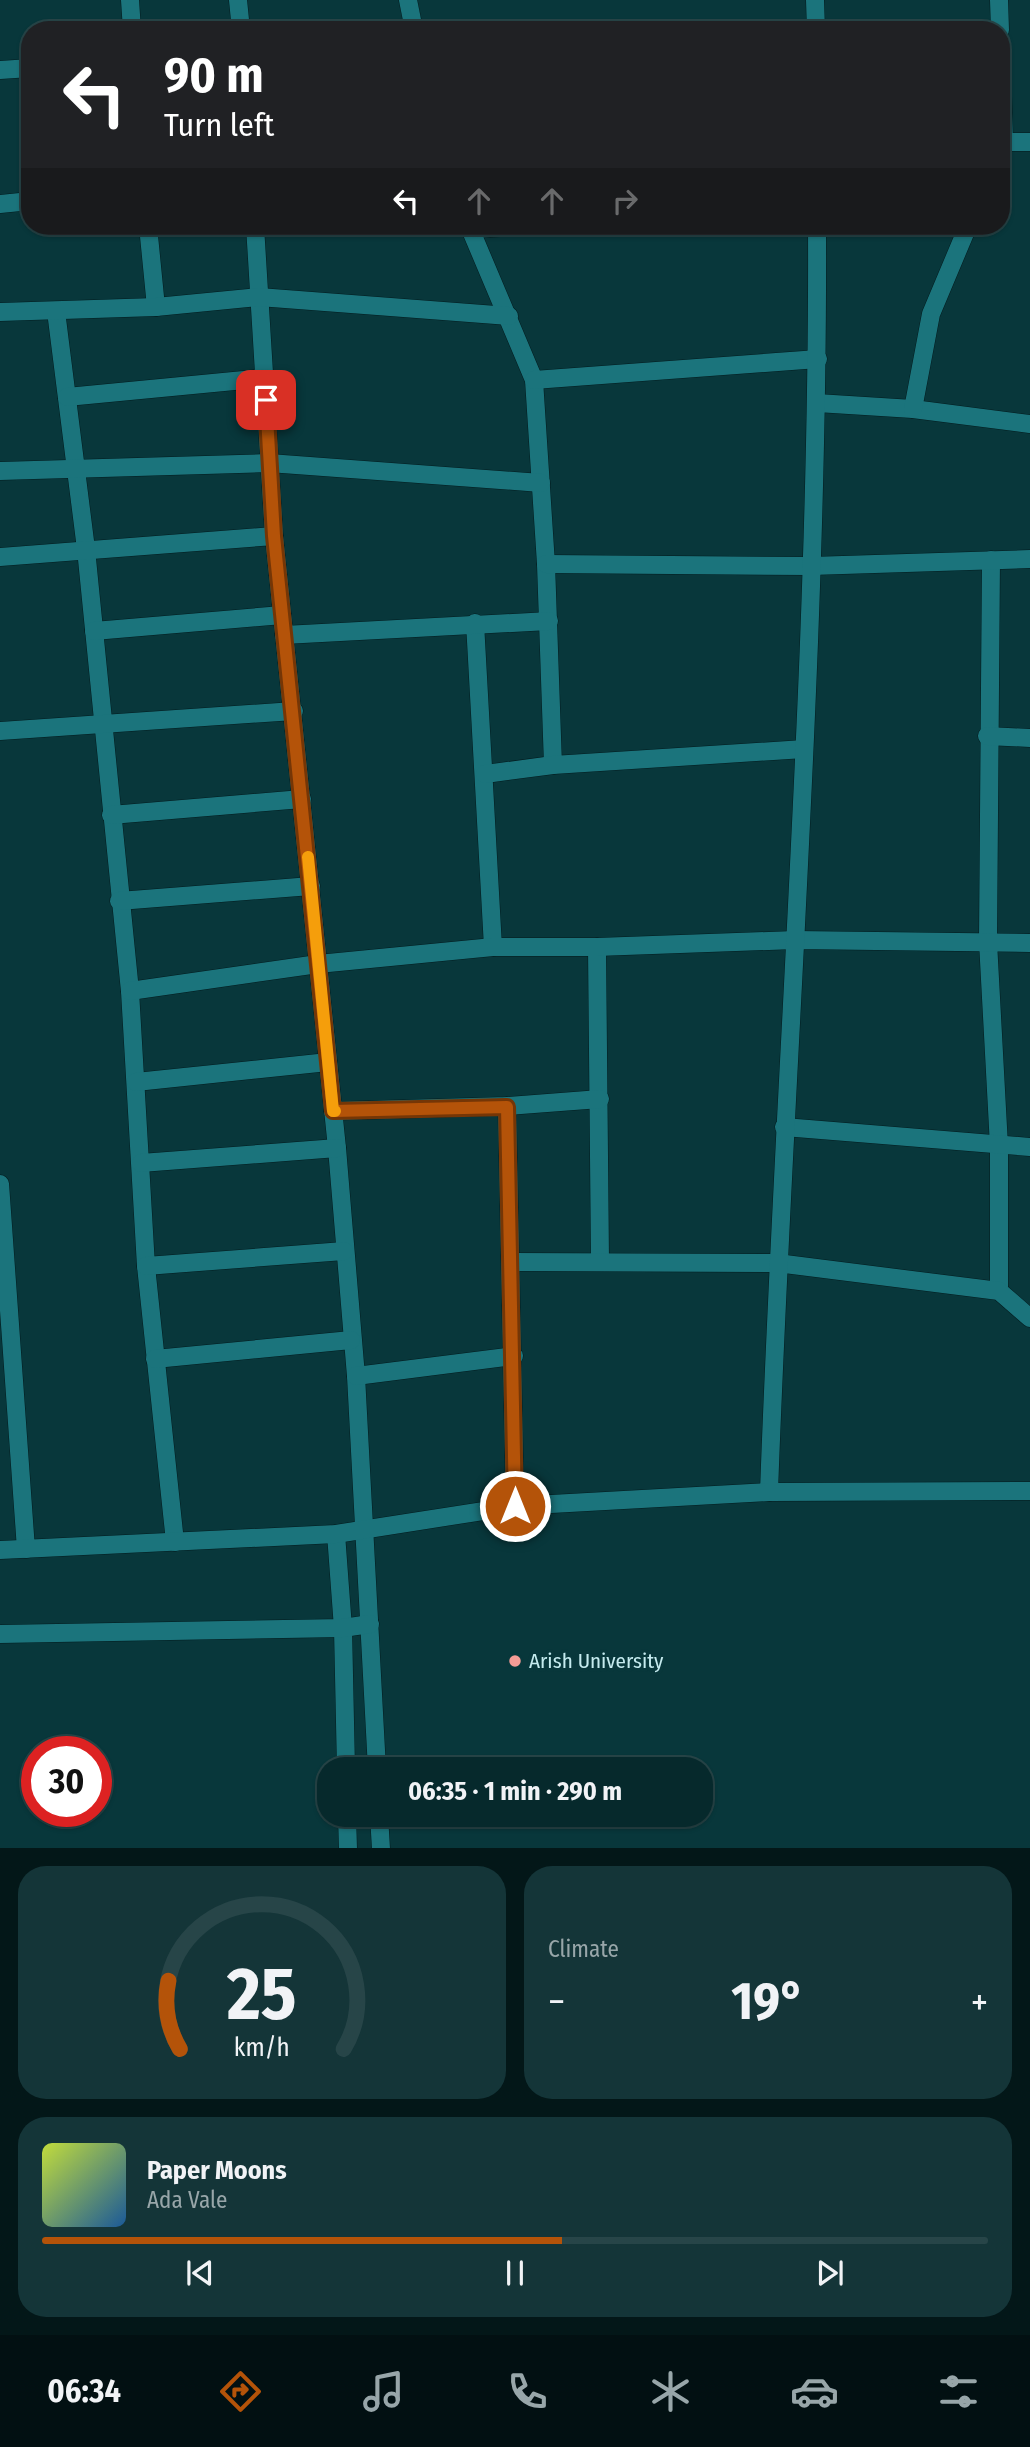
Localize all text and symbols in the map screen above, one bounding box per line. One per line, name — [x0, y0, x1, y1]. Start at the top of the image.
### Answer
text: 90 m — [164, 46, 264, 105]
icon: left — [49, 49, 140, 140]
text: Turn left — [164, 106, 274, 144]
icon: left — [387, 182, 425, 220]
icon: ahead — [460, 182, 498, 220]
icon: ahead — [533, 182, 571, 220]
icon: right — [606, 182, 644, 220]
pin — [236, 370, 296, 430]
icon: arrive — [247, 381, 285, 419]
position arrow — [478, 1469, 552, 1543]
place label: Arish University — [529, 1648, 664, 1674]
marker: Arish University — [507, 1653, 523, 1669]
speed limit sign: 30 — [21, 1736, 112, 1827]
text: 06:35 · 1 min · 290 m — [408, 1776, 622, 1807]
text: Climate — [548, 1935, 619, 1963]
text: 25 — [226, 1951, 297, 2038]
text: 19° — [731, 1970, 805, 2033]
text: − — [548, 1979, 565, 2025]
text: + — [971, 1979, 988, 2025]
text: km/h — [234, 2032, 290, 2062]
text: Paper Moons — [147, 2155, 287, 2186]
text: Ada Vale — [147, 2186, 227, 2214]
icon: previous — [181, 2254, 219, 2292]
icon: pause — [496, 2254, 534, 2292]
icon: next — [811, 2254, 849, 2292]
icon: directions — [216, 2367, 265, 2416]
icon: music — [359, 2367, 408, 2416]
icon: phone — [503, 2367, 552, 2416]
icon: climate — [646, 2367, 695, 2416]
icon: car — [790, 2367, 839, 2416]
icon: filters — [934, 2367, 983, 2416]
text: 06:34 — [47, 2372, 121, 2410]

